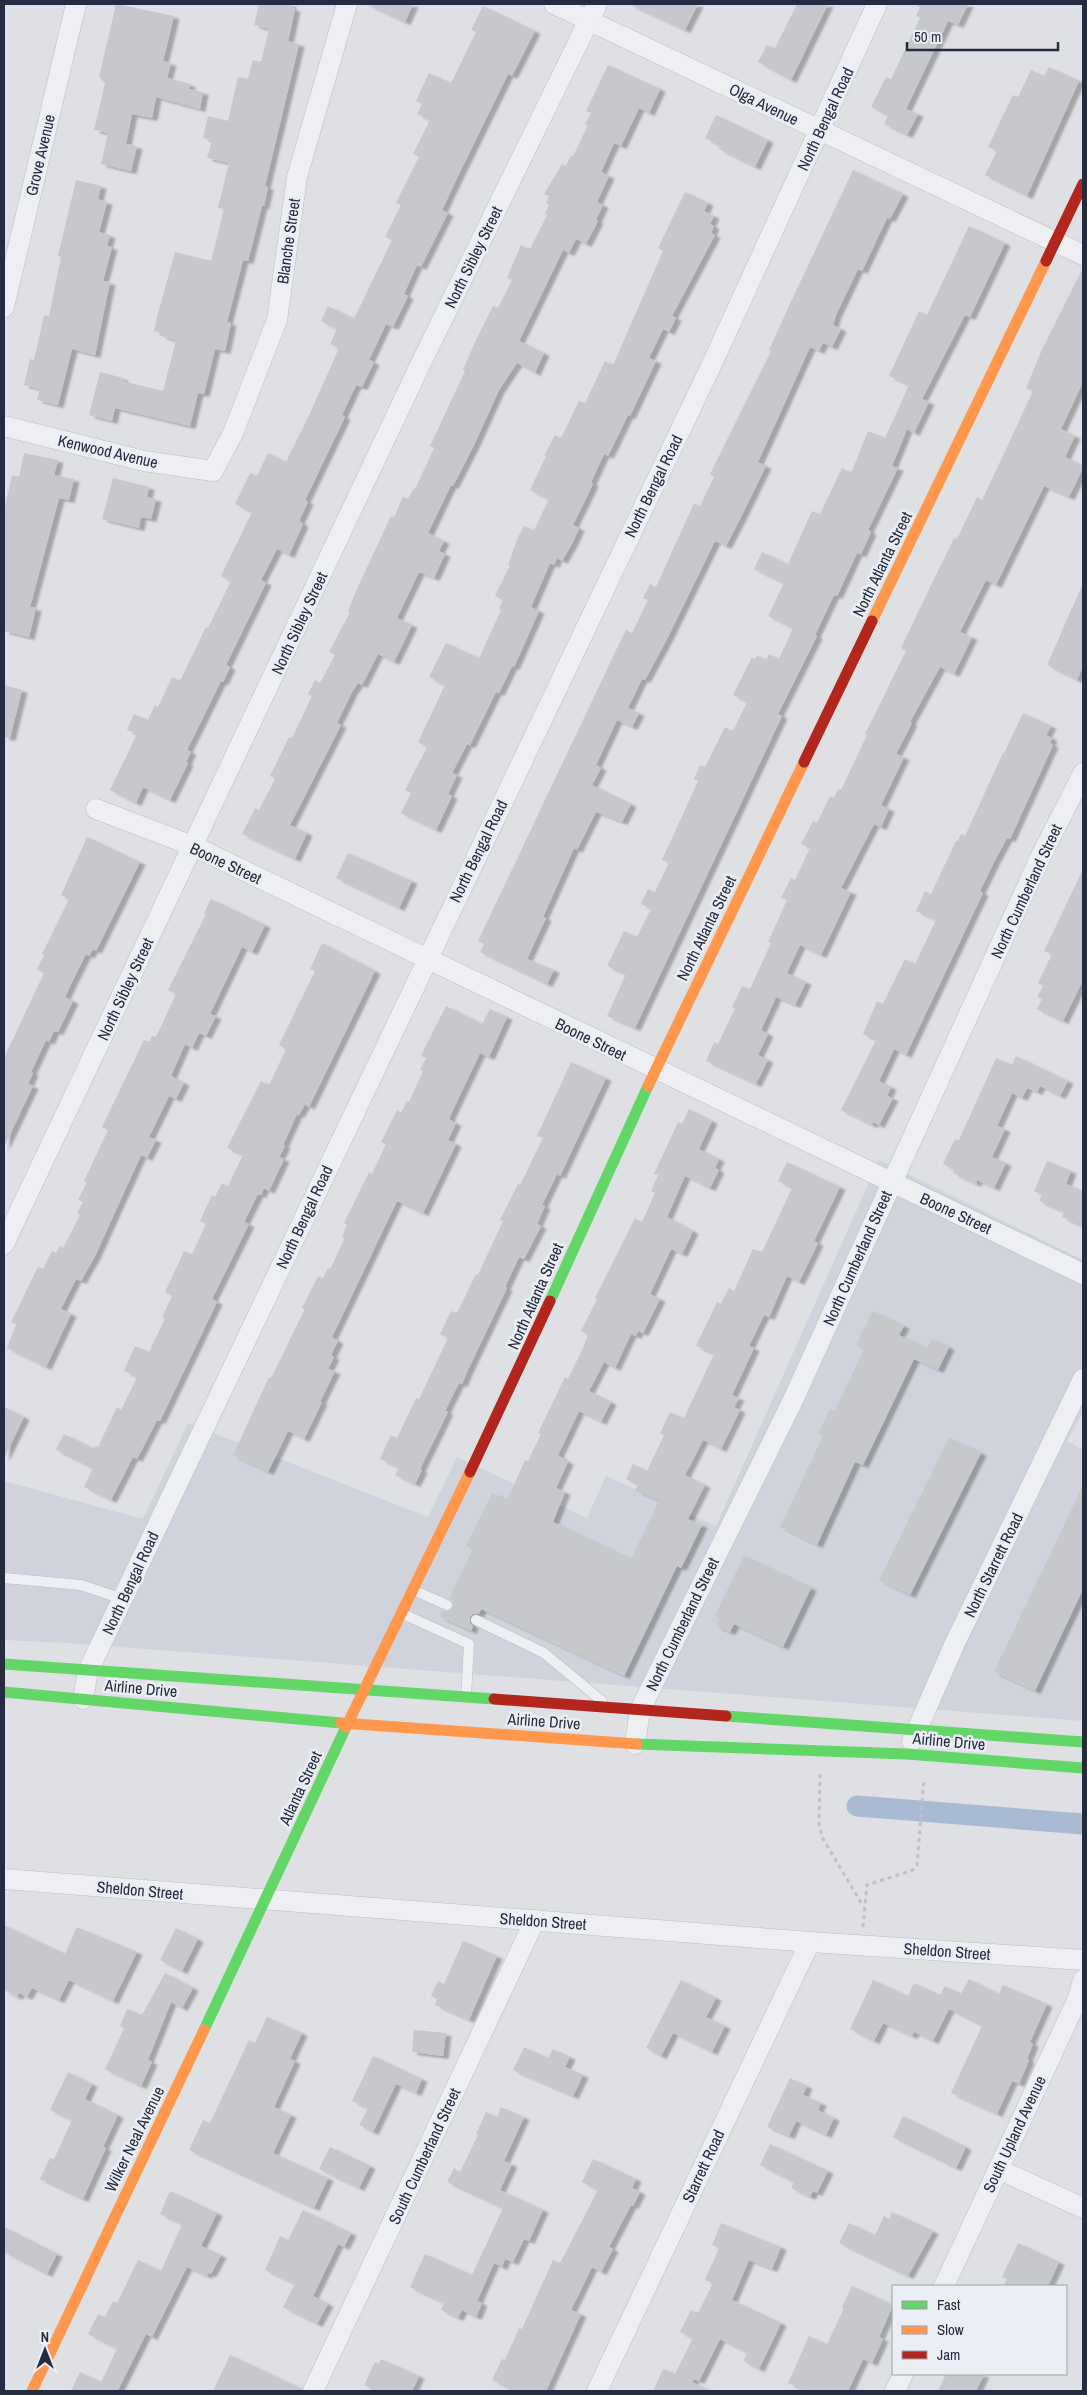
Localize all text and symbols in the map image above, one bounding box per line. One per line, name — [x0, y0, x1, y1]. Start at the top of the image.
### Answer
scale bar — [907, 20, 1058, 52]
text: 50 m — [914, 26, 941, 47]
street label: North Bengal Road — [791, 64, 859, 174]
street label: Olga Avenue — [726, 78, 802, 130]
street label: Grove Avenue — [20, 112, 60, 198]
street label: Blanche Street — [271, 197, 305, 285]
street label: North Sibley Street — [439, 202, 507, 312]
street label: Kenwood Avenue — [56, 429, 160, 473]
street label: North Bengal Road — [619, 431, 687, 541]
street label: North Atlanta Street — [847, 507, 917, 620]
street label: North Sibley Street — [266, 568, 333, 678]
street label: North Bengal Road — [444, 796, 512, 906]
street label: North Cumberland Street — [985, 820, 1067, 962]
street label: Boone Street — [187, 837, 266, 889]
street label: North Atlanta Street — [671, 871, 741, 984]
street label: North Sibley Street — [92, 934, 159, 1044]
street label: Boone Street — [552, 1012, 631, 1066]
street label: North Bengal Road — [270, 1162, 338, 1272]
street label: North Cumberland Street — [817, 1187, 897, 1329]
street label: Boone Street — [917, 1187, 996, 1239]
street label: North Atlanta Street — [502, 1239, 568, 1353]
street label: North Starrett Road — [958, 1509, 1028, 1621]
street label: North Bengal Road — [96, 1528, 164, 1638]
street label: North Cumberland Street — [640, 1553, 724, 1694]
street label: Airline Drive — [103, 1674, 178, 1702]
street label: Airline Drive — [506, 1707, 581, 1735]
street label: Airline Drive — [911, 1727, 986, 1755]
street label: Atlanta Street — [273, 1747, 327, 1830]
street label: Sheldon Street — [96, 1875, 185, 1905]
street label: Sheldon Street — [499, 1907, 587, 1935]
street label: Sheldon Street — [903, 1937, 991, 1965]
street label: South Upland Avenue — [977, 2072, 1051, 2196]
street label: Wilker Neal Avenue — [99, 2082, 169, 2196]
street label: South Cumberland Street — [383, 2084, 465, 2228]
street label: Starrett Road — [677, 2126, 729, 2206]
legend — [892, 2285, 1067, 2375]
text: Fast — [937, 2294, 961, 2315]
text: Slow — [937, 2319, 964, 2340]
north arrow — [20, 2325, 70, 2375]
text: N — [41, 2328, 49, 2346]
text: Jam — [937, 2344, 960, 2365]

